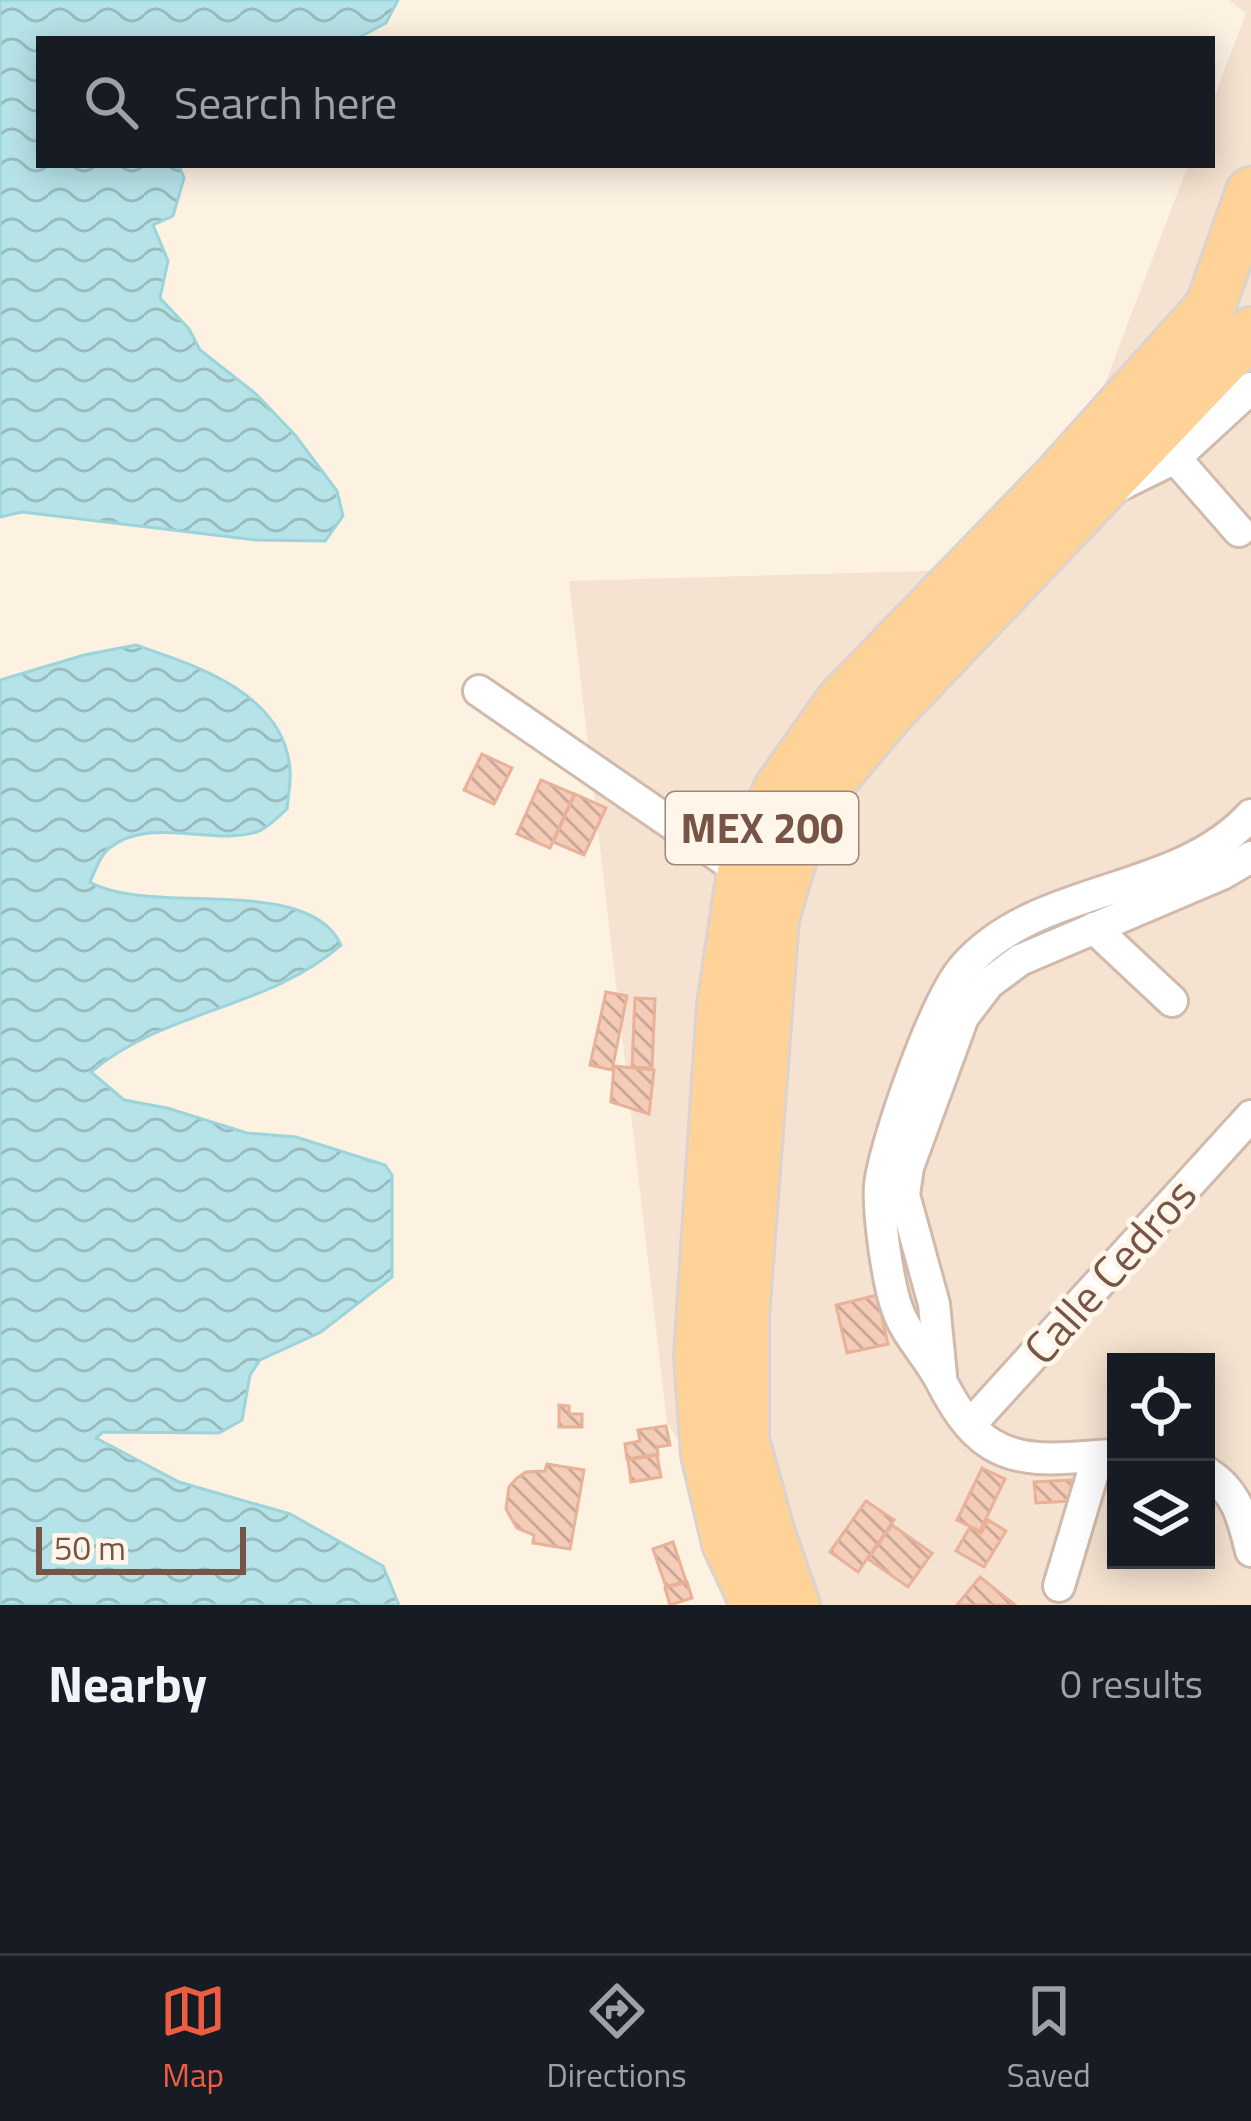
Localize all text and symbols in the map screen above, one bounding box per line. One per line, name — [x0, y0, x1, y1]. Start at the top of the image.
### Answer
search box — [36, 36, 1215, 168]
text: Search here — [174, 68, 397, 136]
icon: search — [78, 69, 144, 135]
road number: MEX 200 — [666, 792, 858, 864]
street label: Calle Cedros — [1007, 1162, 1212, 1379]
map controls — [1107, 1353, 1215, 1569]
button: locate — [1107, 1353, 1215, 1461]
button: layers — [1107, 1461, 1215, 1569]
scale bar — [36, 1521, 246, 1574]
text: 50 m — [54, 1523, 126, 1573]
text: Nearby — [48, 1644, 207, 1722]
text: 0 results — [1060, 1654, 1203, 1713]
tab: Map — [160, 1978, 226, 2100]
tab: Directions — [547, 1978, 686, 2100]
tab: Saved — [1007, 1978, 1091, 2100]

